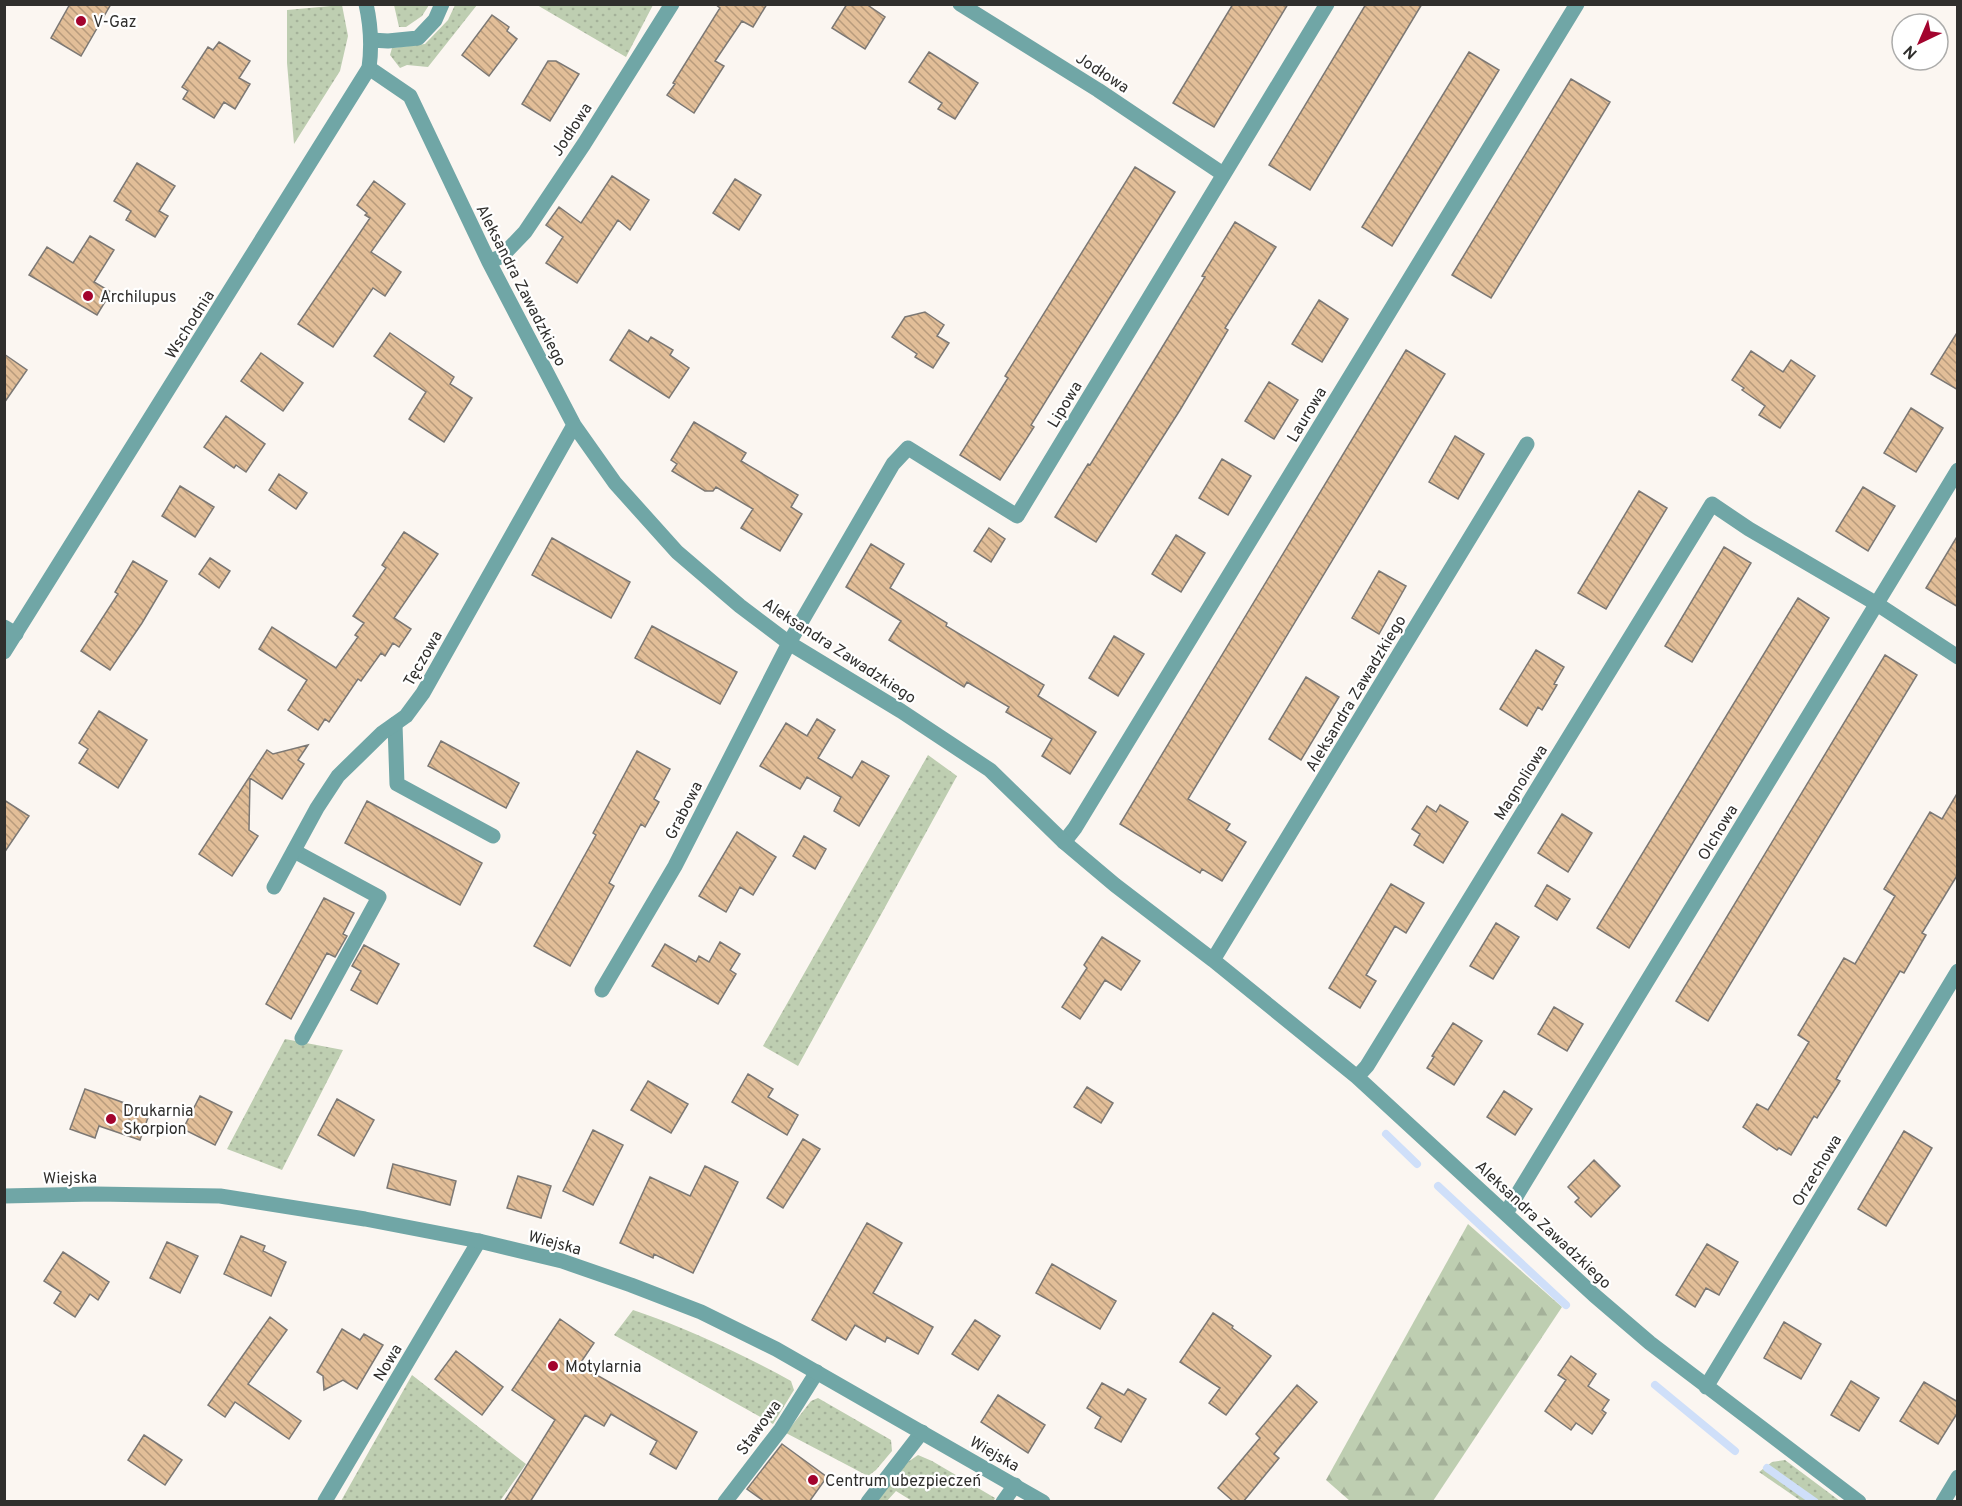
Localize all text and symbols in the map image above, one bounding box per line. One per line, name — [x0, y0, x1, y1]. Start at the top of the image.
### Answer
north arrow — [1890, 12, 1950, 72]
place label: V-Gaz — [93, 13, 136, 33]
marker: V-Gaz — [74, 14, 88, 28]
text: N — [1900, 40, 1922, 63]
street label: Jodłowa — [1071, 49, 1132, 98]
street label: Jodłowa — [548, 100, 597, 161]
street label: Aleksandra Zawadzkiego — [471, 202, 570, 370]
street label: Wschodnia — [162, 287, 220, 363]
place label: Archilupus — [100, 288, 177, 308]
marker: Archilupus — [81, 289, 95, 303]
street label: Lipowa — [1044, 378, 1087, 432]
street label: Laurowa — [1283, 384, 1332, 446]
street label: Aleksandra Zawadzkiego — [758, 595, 920, 709]
street label: Aleksandra Zawadzkiego — [1302, 612, 1411, 776]
street label: Tęczowa — [400, 628, 448, 690]
street label: Magnoliowa — [1491, 742, 1553, 824]
street label: Grabowa — [662, 778, 708, 844]
street label: Olchowa — [1694, 801, 1743, 865]
place label: Drukarnia Skorpion — [123, 1102, 193, 1140]
marker: Drukarnia Skorpion — [104, 1112, 118, 1126]
street label: Orzechowa — [1788, 1131, 1847, 1211]
street label: Aleksandra Zawadzkiego — [1470, 1157, 1615, 1294]
street label: Wiejska — [43, 1169, 97, 1189]
street label: Wiejska — [526, 1227, 583, 1261]
street label: Nowa — [370, 1341, 408, 1385]
place label: Motylarnia — [565, 1358, 641, 1378]
marker: Motylarnia — [546, 1359, 560, 1373]
street label: Stawowa — [733, 1397, 786, 1460]
street label: Wiejska — [966, 1433, 1022, 1477]
place label: Centrum ubezpieczeń — [825, 1472, 981, 1492]
marker: Centrum ubezpieczeń — [806, 1473, 820, 1487]

